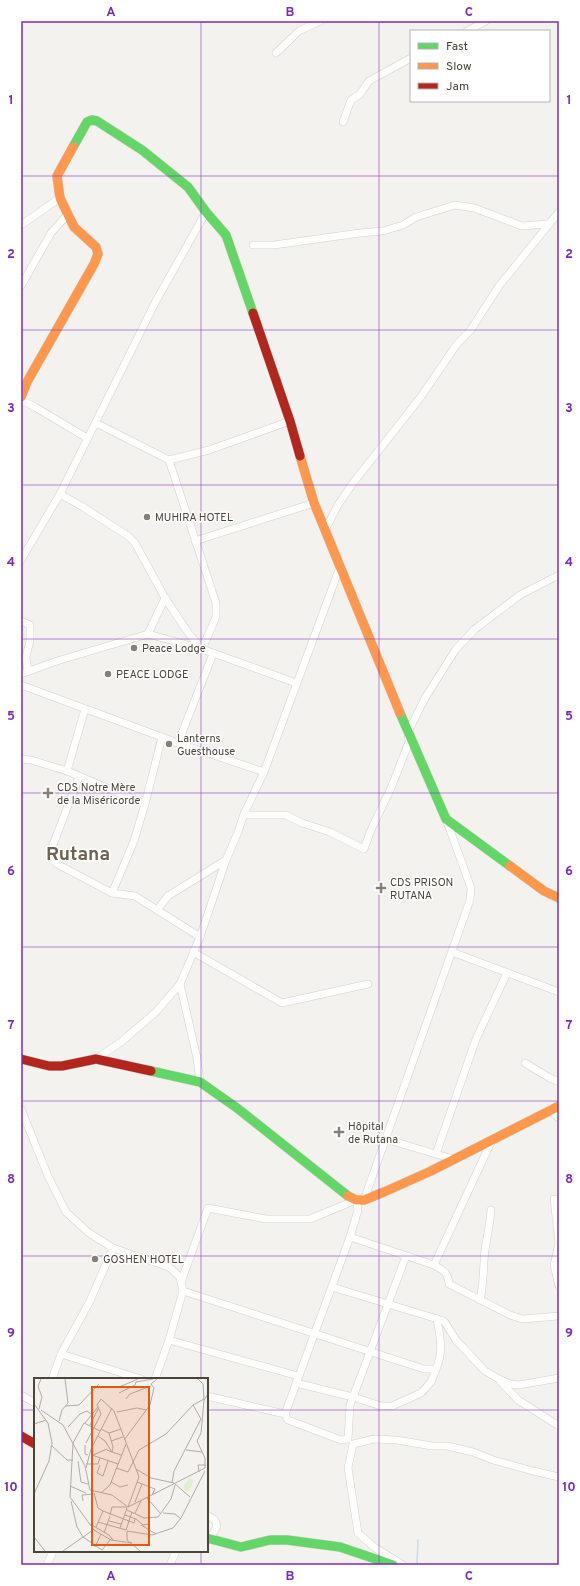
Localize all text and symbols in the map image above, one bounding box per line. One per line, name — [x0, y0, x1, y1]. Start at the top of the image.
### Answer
text: A — [106, 5, 116, 21]
text: B — [286, 5, 295, 21]
text: C — [465, 5, 473, 21]
legend — [410, 30, 550, 102]
text: Fast — [446, 39, 468, 55]
text: Slow — [446, 59, 472, 75]
text: Jam — [446, 79, 469, 95]
text: 1 — [8, 93, 14, 109]
text: 1 — [566, 93, 572, 109]
text: 2 — [7, 247, 15, 263]
text: 2 — [565, 247, 573, 263]
text: 3 — [7, 401, 15, 417]
text: 3 — [565, 401, 573, 417]
place label: MUHIRA HOTEL — [155, 511, 233, 525]
marker: MUHIRA HOTEL — [142, 512, 152, 522]
text: 4 — [7, 555, 15, 571]
text: 4 — [565, 555, 573, 571]
place label: Peace Lodge — [142, 642, 206, 656]
marker: Peace Lodge — [129, 643, 139, 653]
place label: PEACE LODGE — [116, 668, 189, 682]
marker: PEACE LODGE — [103, 669, 113, 679]
text: 5 — [7, 709, 15, 725]
text: 5 — [565, 709, 573, 725]
place label: Lanterns Guesthouse — [177, 732, 235, 759]
marker: Lanterns Guesthouse — [164, 739, 174, 749]
place label: CDS Notre Mère de la Miséricorde — [57, 781, 140, 808]
marker: CDS Notre Mère de la Miséricorde — [42, 787, 54, 799]
district label: Rutana — [46, 843, 110, 867]
text: 6 — [7, 864, 15, 880]
text: 6 — [565, 864, 573, 880]
place label: CDS PRISON RUTANA — [390, 876, 453, 903]
marker: CDS PRISON RUTANA — [375, 882, 387, 894]
text: 7 — [8, 1018, 15, 1034]
text: 7 — [566, 1018, 573, 1034]
place label: Hôpital de Rutana — [348, 1120, 398, 1147]
marker: Hôpital de Rutana — [333, 1126, 345, 1138]
text: 8 — [7, 1172, 15, 1188]
text: 8 — [565, 1172, 573, 1188]
place label: GOSHEN HOTEL — [103, 1253, 184, 1267]
marker: GOSHEN HOTEL — [90, 1254, 100, 1264]
text: 9 — [7, 1326, 15, 1342]
text: 9 — [565, 1326, 573, 1342]
inset map — [34, 1378, 208, 1552]
text: 10 — [4, 1480, 18, 1496]
text: 10 — [562, 1480, 576, 1496]
text: A — [106, 1569, 116, 1585]
text: B — [286, 1569, 295, 1585]
text: C — [465, 1569, 473, 1585]

